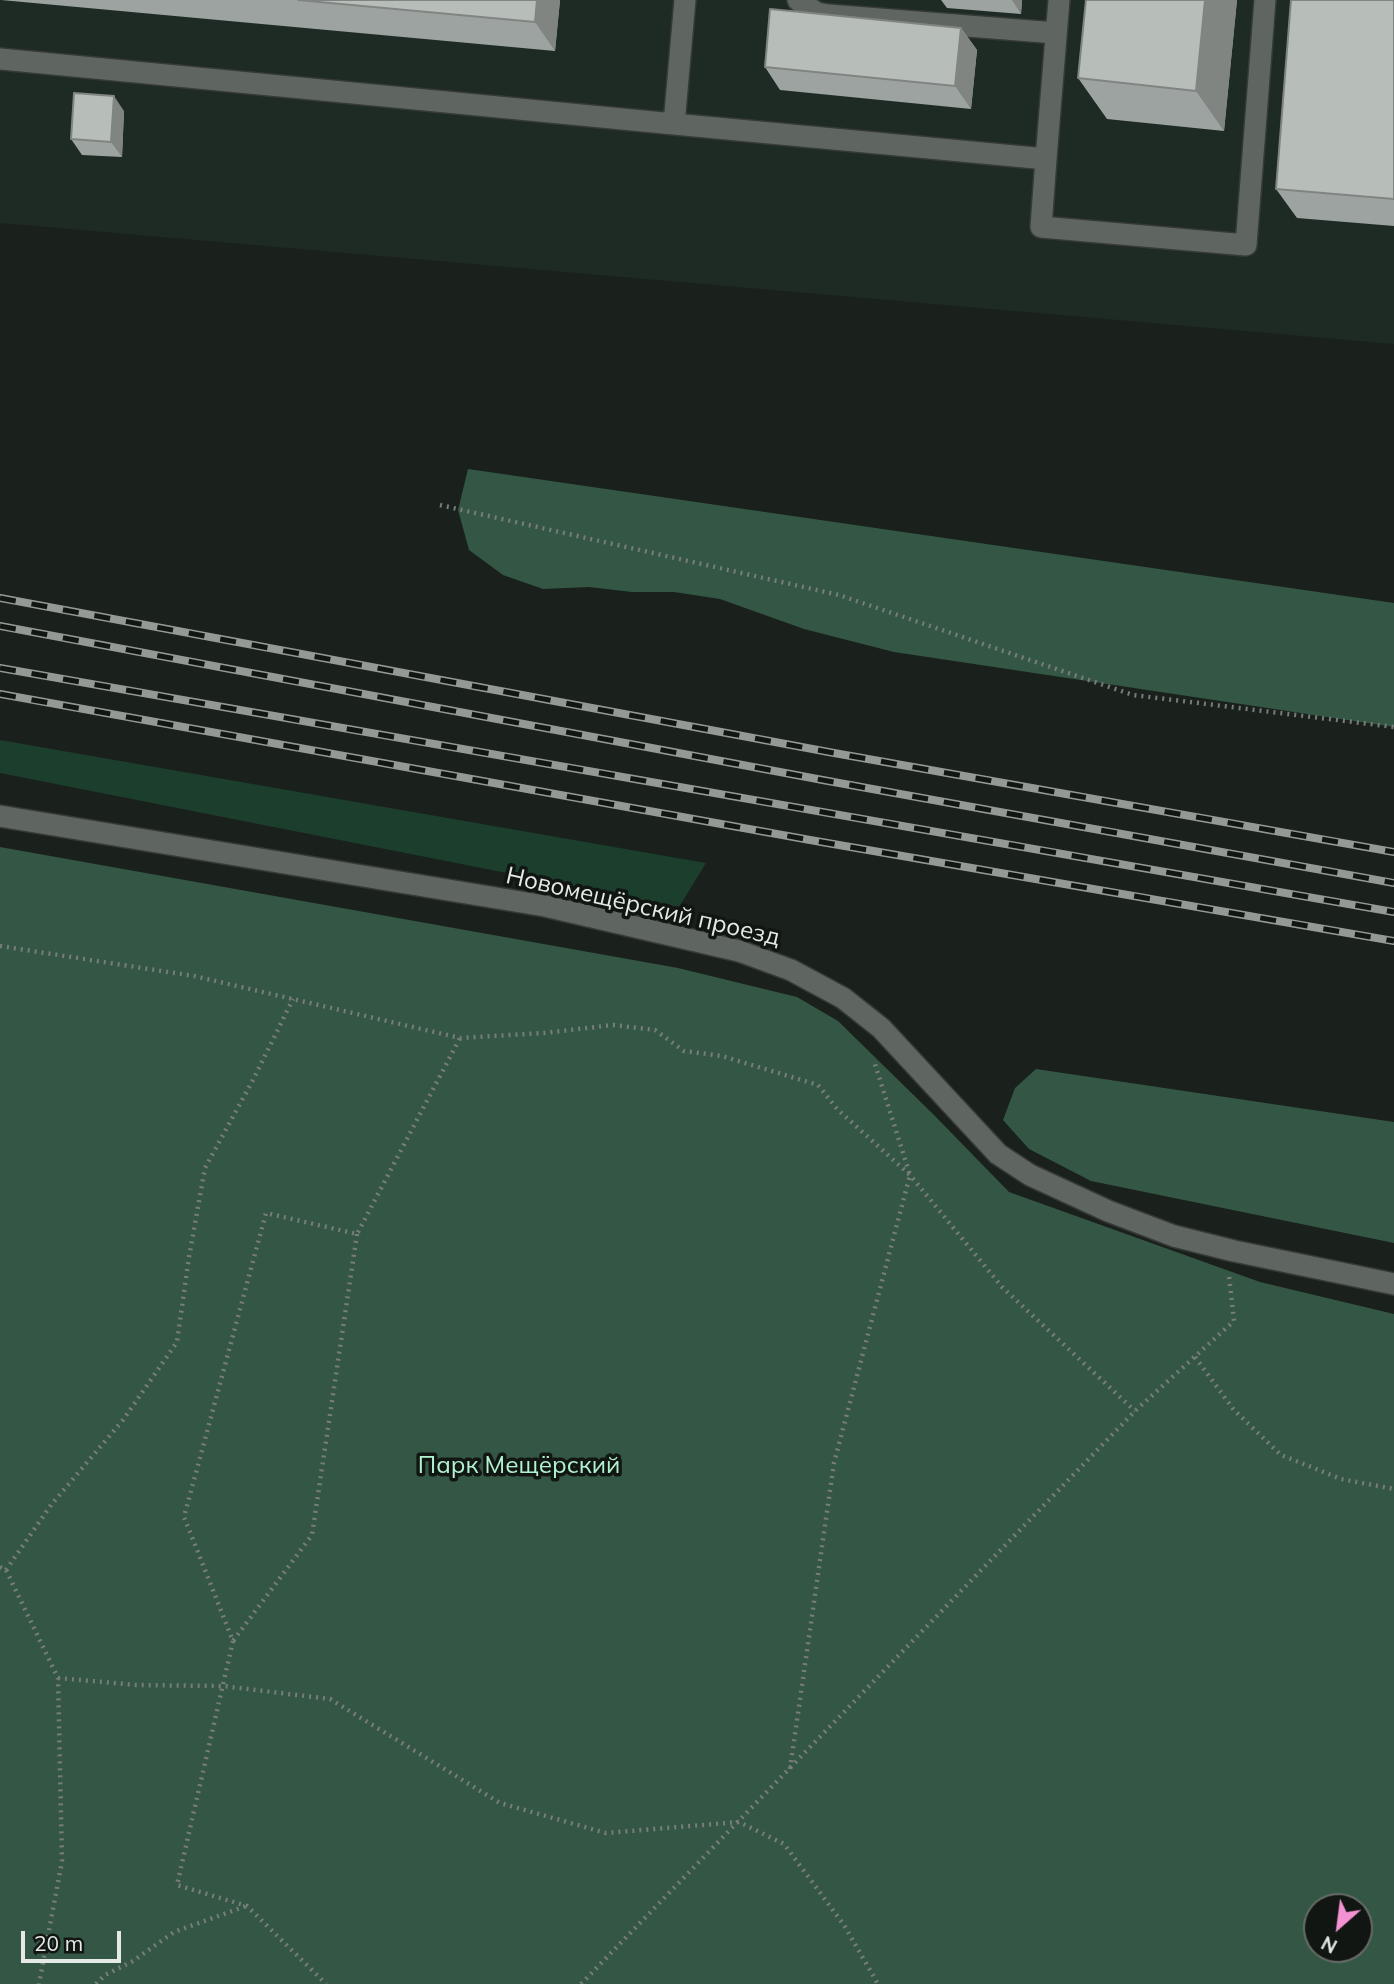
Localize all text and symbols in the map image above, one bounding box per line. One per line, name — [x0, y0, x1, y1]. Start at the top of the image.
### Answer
street label: Новомещёрский проезд — [503, 861, 783, 953]
park label: Парк Мещёрский — [418, 1452, 620, 1480]
north arrow — [1303, 1893, 1373, 1963]
scale bar — [24, 1918, 124, 1962]
text: 20 m — [34, 1930, 83, 1956]
text: N — [1317, 1931, 1341, 1959]

